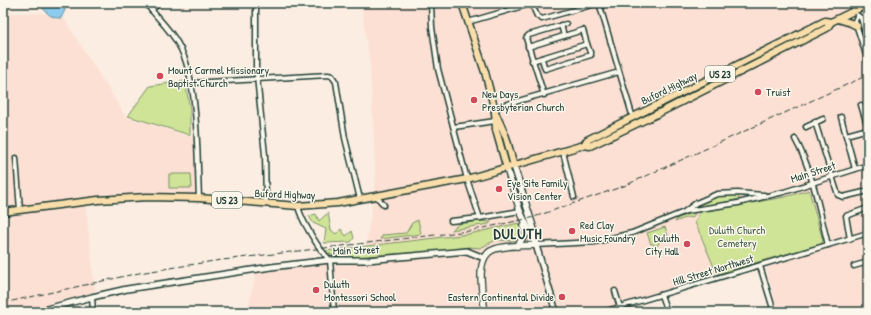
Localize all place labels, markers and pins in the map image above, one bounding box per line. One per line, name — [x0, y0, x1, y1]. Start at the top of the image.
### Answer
place label: Mount Carmel Missionary Baptist Church — [168, 63, 269, 90]
marker: Mount Carmel Missionary Baptist Church — [155, 71, 165, 81]
place label: Truist — [766, 85, 790, 99]
place label: New Days Presbyterian Church — [482, 87, 565, 114]
marker: Truist — [753, 87, 763, 97]
marker: New Days Presbyterian Church — [469, 95, 479, 105]
place label: Eye Site Family Vision Center — [507, 176, 568, 203]
marker: Eye Site Family Vision Center — [494, 184, 504, 194]
place label: Red Clay Music Foundry — [580, 218, 636, 245]
marker: Red Clay Music Foundry — [567, 226, 577, 236]
place label: Duluth City Hall — [645, 231, 679, 258]
marker: Duluth City Hall — [682, 239, 692, 249]
place label: Duluth Montessori School — [324, 277, 396, 304]
marker: Duluth Montessori School — [311, 285, 321, 295]
place label: Eastern Continental Divide — [448, 290, 555, 304]
marker: Eastern Continental Divide — [557, 292, 567, 302]

